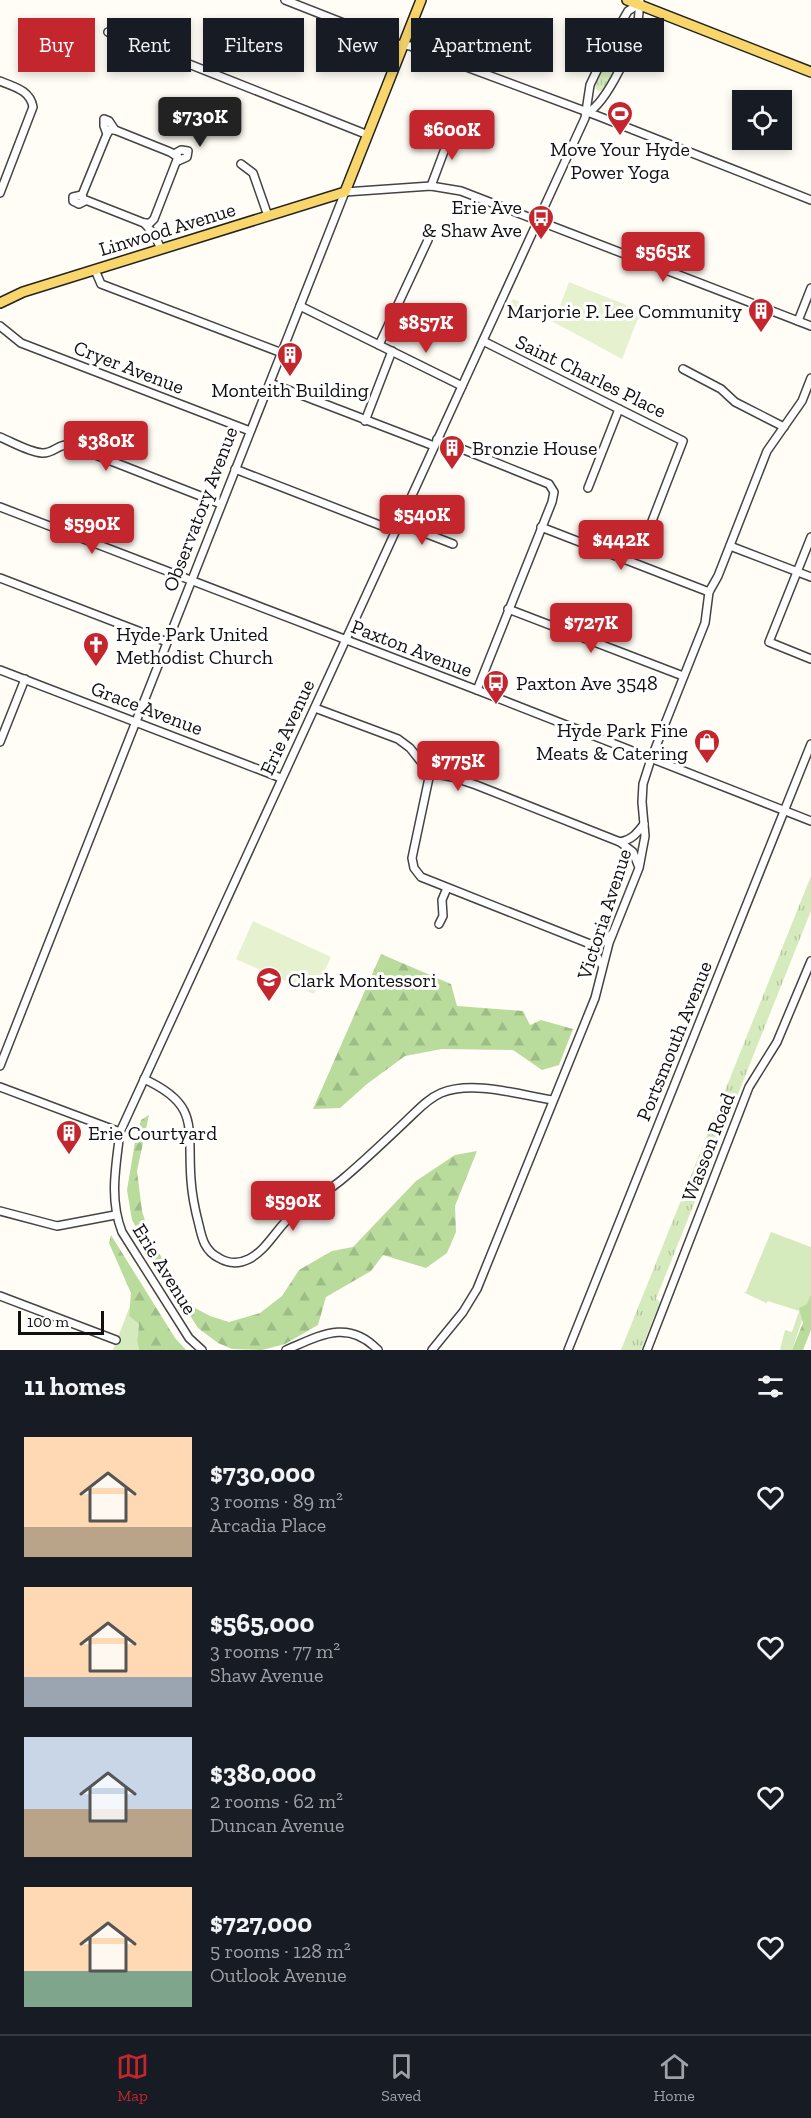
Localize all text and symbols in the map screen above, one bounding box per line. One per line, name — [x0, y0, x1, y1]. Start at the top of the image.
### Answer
chip: Buy — [18, 18, 95, 72]
chip: Rent — [107, 18, 191, 72]
chip: Filters — [203, 18, 304, 72]
chip: New — [316, 18, 399, 72]
chip: Apartment — [411, 18, 553, 72]
chip: House — [565, 18, 664, 72]
map controls — [732, 90, 792, 150]
button: locate — [732, 90, 792, 150]
pin: $730K — [158, 97, 242, 148]
sports icon: Move Your Hyde Power Yoga — [605, 99, 635, 137]
text: $730K — [172, 104, 228, 128]
pin: $600K — [410, 110, 494, 161]
text: $600K — [423, 117, 481, 141]
place label: Move Your Hyde Power Yoga — [550, 137, 690, 184]
place label: Erie Ave & Shaw Ave — [422, 195, 522, 242]
street label: Linwood Avenue — [96, 197, 238, 261]
bus stop icon: Erie Ave & Shaw Ave — [526, 203, 556, 241]
pin: $565K — [621, 232, 705, 283]
text: $565K — [636, 239, 690, 263]
building icon: Marjorie P. Lee Community — [746, 296, 776, 334]
place label: Marjorie P. Lee Community — [507, 299, 743, 323]
pin: $857K — [384, 303, 468, 354]
text: $857K — [399, 310, 453, 334]
street label: Saint Charles Place — [512, 329, 670, 423]
street label: Cryer Avenue — [71, 335, 187, 399]
building icon: Monteith Building — [275, 340, 305, 378]
place label: Monteith Building — [211, 378, 369, 402]
pin: $380K — [64, 421, 148, 472]
street label: Observatory Avenue — [157, 423, 243, 595]
text: $380K — [78, 428, 134, 452]
building icon: Bronzie House — [437, 433, 467, 471]
place label: Bronzie House — [472, 436, 597, 460]
pin: $540K — [380, 495, 464, 546]
text: $540K — [394, 502, 450, 526]
pin: $590K — [50, 504, 134, 555]
text: $590K — [64, 511, 120, 535]
pin: $442K — [579, 520, 663, 571]
text: $442K — [593, 527, 649, 551]
pin: $727K — [549, 603, 633, 654]
text: $727K — [564, 610, 618, 634]
street label: Paxton Avenue — [348, 614, 476, 682]
place label: Hyde Park United Methodist Church — [116, 622, 274, 669]
church icon: Hyde Park United Methodist Church — [81, 630, 111, 668]
bus stop icon: Paxton Ave 3548 — [481, 668, 511, 706]
place label: Paxton Ave 3548 — [516, 671, 658, 695]
street label: Erie Avenue — [254, 675, 320, 779]
street label: Grace Avenue — [88, 676, 206, 740]
place label: Hyde Park Fine Meats & Catering — [536, 718, 688, 765]
shop icon: Hyde Park Fine Meats & Catering — [692, 727, 722, 765]
pin: $775K — [416, 741, 500, 792]
text: $775K — [431, 748, 485, 772]
street label: Victoria Avenue — [571, 846, 636, 983]
street label: Portsmouth Avenue — [631, 958, 717, 1124]
school or university icon: Clark Montessori — [254, 965, 284, 1003]
place label: Clark Montessori — [288, 968, 437, 992]
street label: Wasson Road — [676, 1089, 740, 1205]
building icon: Erie Courtyard — [54, 1118, 84, 1156]
place label: Erie Courtyard — [88, 1121, 217, 1145]
pin: $590K — [251, 1181, 335, 1232]
text: $590K — [265, 1188, 321, 1212]
street label: Erie Avenue — [128, 1219, 202, 1319]
scale bar — [18, 1308, 104, 1336]
text: 100 m — [27, 1312, 69, 1331]
text: 11 homes — [24, 1370, 126, 1402]
icon: filters — [754, 1370, 787, 1403]
text: $730,000 — [210, 1457, 315, 1489]
icon: home — [72, 1461, 144, 1533]
icon: heart — [754, 1481, 787, 1514]
text: 3 rooms · 89 m² — [210, 1489, 343, 1513]
text: Arcadia Place — [210, 1513, 326, 1537]
text: $565,000 — [210, 1607, 315, 1639]
icon: home — [72, 1611, 144, 1683]
icon: heart — [754, 1631, 787, 1664]
text: 3 rooms · 77 m² — [210, 1639, 340, 1663]
text: Shaw Avenue — [210, 1663, 323, 1687]
text: $380,000 — [210, 1757, 316, 1789]
icon: home — [72, 1761, 144, 1833]
icon: heart — [754, 1781, 787, 1814]
text: 2 rooms · 62 m² — [210, 1789, 343, 1813]
text: Duncan Avenue — [210, 1813, 344, 1837]
text: $727,000 — [210, 1907, 312, 1939]
icon: home — [72, 1911, 144, 1983]
icon: heart — [754, 1931, 787, 1964]
text: 5 rooms · 128 m² — [210, 1939, 351, 1963]
text: Outlook Avenue — [210, 1963, 347, 1987]
tab: Map — [116, 2050, 149, 2105]
tab: Saved — [381, 2050, 421, 2105]
tab: Home — [654, 2050, 695, 2105]

